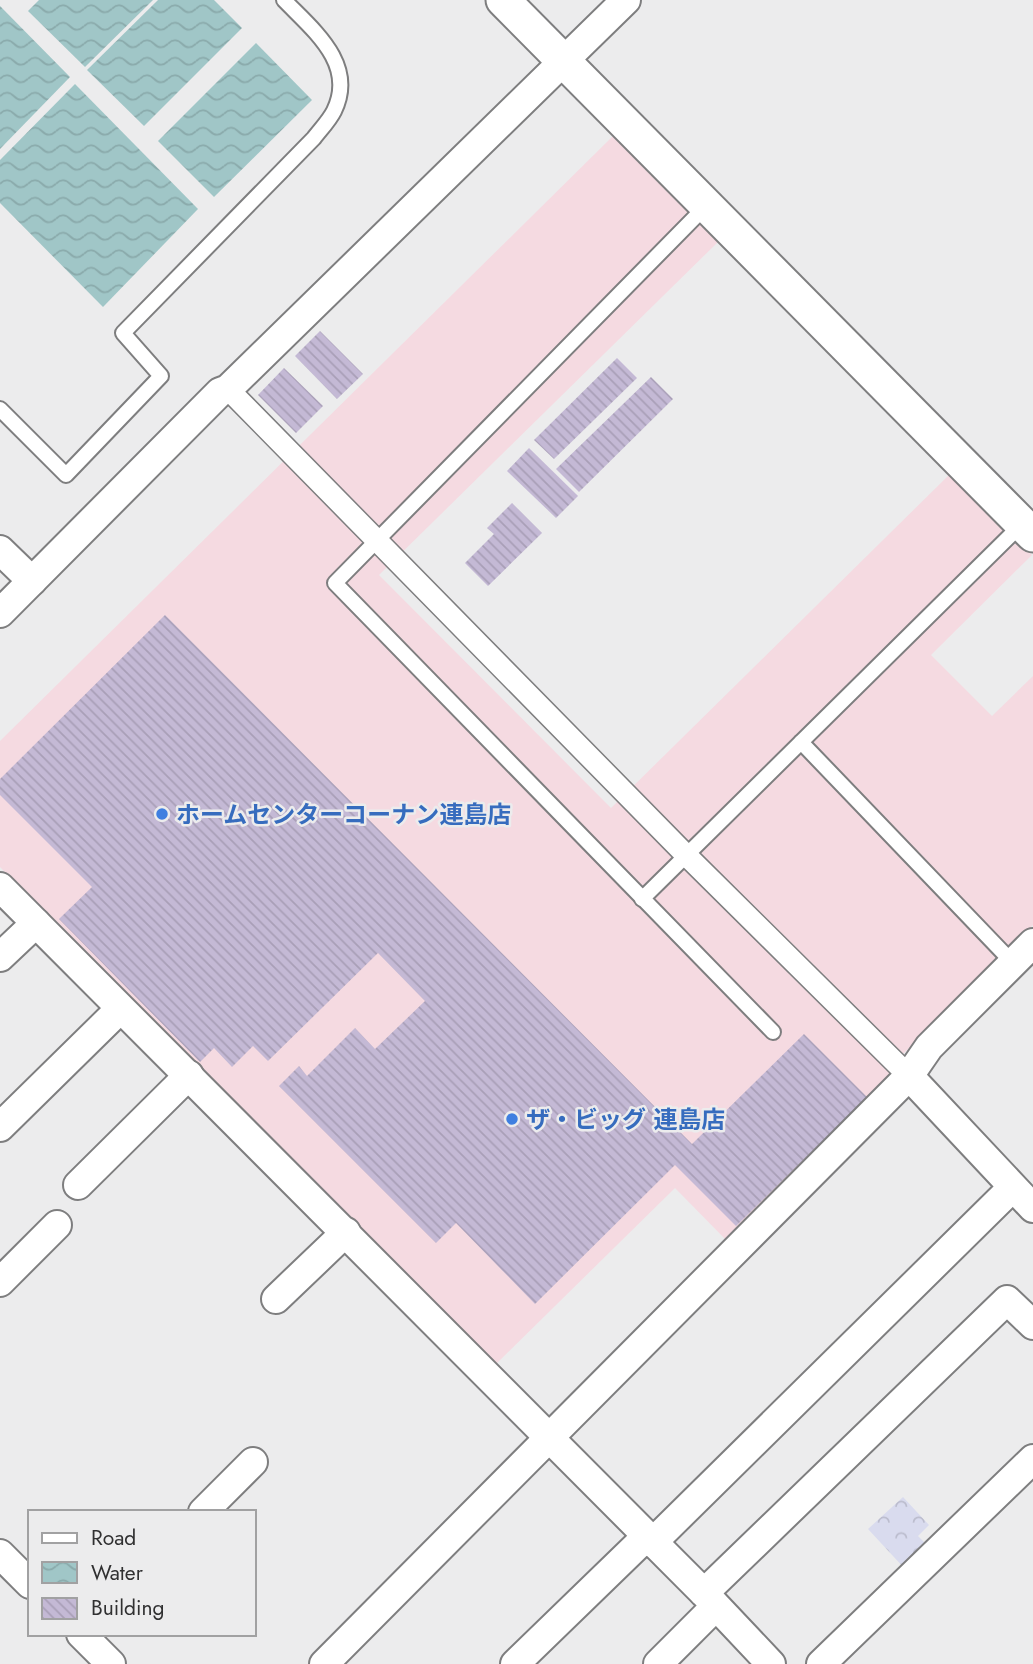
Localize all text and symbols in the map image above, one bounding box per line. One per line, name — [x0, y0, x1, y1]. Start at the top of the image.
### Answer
place label: ホームセンターコーナン連島店 — [176, 797, 511, 832]
marker: ホームセンターコーナン連島店 — [154, 806, 170, 822]
place label: ザ・ビッグ 連島店 — [526, 1102, 725, 1137]
marker: ザ・ビッグ 連島店 — [504, 1111, 520, 1127]
legend — [28, 1510, 256, 1636]
text: Road — [91, 1523, 136, 1553]
text: Water — [91, 1558, 144, 1588]
text: Building — [91, 1593, 164, 1623]

